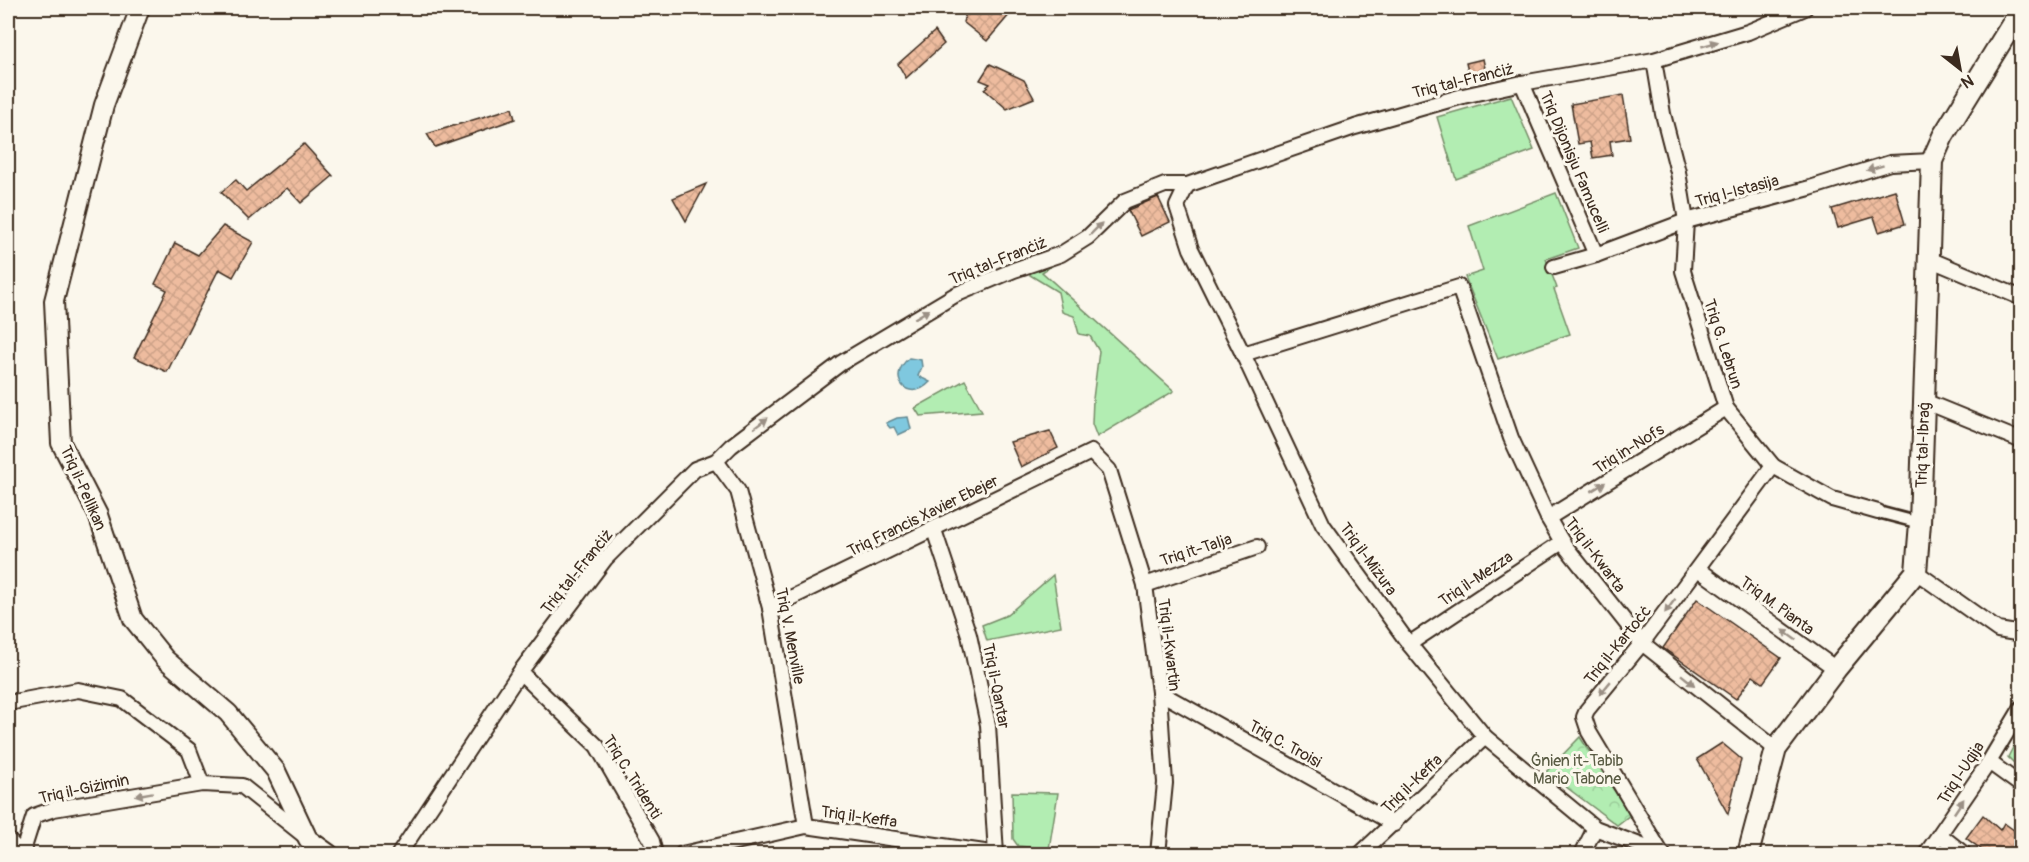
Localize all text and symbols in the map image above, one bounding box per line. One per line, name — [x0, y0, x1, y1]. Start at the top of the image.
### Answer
one-way arrow — [1701, 38, 1719, 48]
north arrow — [1930, 39, 1990, 99]
street label: Triq tal-Franċiż — [1410, 59, 1516, 103]
text: N — [1957, 70, 1977, 92]
street label: Triq Dijonisju Famucelli — [1535, 88, 1613, 236]
one-way arrow — [1866, 164, 1884, 173]
street label: Triq l-Istasija — [1693, 170, 1781, 212]
one-way arrow — [1088, 222, 1103, 236]
street label: Triq tal-Franċiż — [946, 232, 1050, 290]
street label: Triq G. Lebrun — [1699, 297, 1747, 391]
one-way arrow — [914, 309, 930, 320]
street label: Triq tal-Ibraġ — [1911, 402, 1935, 488]
one-way arrow — [753, 418, 768, 430]
street label: Triq in-Nofs — [1590, 419, 1668, 479]
street label: Triq il-Pellikan — [55, 442, 111, 534]
street label: Triq Francis Xavier Ebejer — [844, 471, 1002, 561]
one-way arrow — [1590, 482, 1606, 493]
street label: Triq il-Kwarta — [1560, 513, 1630, 597]
street label: Triq il-Miżura — [1335, 519, 1401, 599]
street label: Triq tal-Franċiż — [537, 526, 617, 618]
street label: Triq it-Talja — [1158, 529, 1234, 571]
street label: Triq il-Mezza — [1435, 547, 1517, 611]
street label: Triq M. Pianta — [1736, 572, 1818, 640]
street label: Triq V. Menville — [771, 586, 809, 686]
street label: Triq il-Kwartin — [1153, 598, 1185, 692]
one-way arrow — [1664, 598, 1677, 614]
street label: Triq il-Kartoċċ — [1580, 601, 1656, 689]
one-way arrow — [1782, 629, 1798, 641]
street label: Triq il-Qantar — [978, 642, 1014, 731]
one-way arrow — [1680, 673, 1696, 686]
one-way arrow — [1599, 680, 1612, 695]
street label: Triq C. Troisi — [1245, 716, 1325, 772]
street label: Triq C. Tridenti — [598, 731, 666, 823]
street label: Triq l-Uqija — [1933, 738, 1989, 808]
street label: Triq il-Keffa — [1377, 750, 1447, 818]
park label: Ġnien it-Tabib Mario Tabone — [1531, 751, 1623, 789]
street label: Triq il-Giżimin — [37, 770, 131, 808]
one-way arrow — [134, 789, 153, 798]
one-way arrow — [1953, 798, 1964, 814]
street label: Triq il-Keffa — [820, 802, 898, 832]

